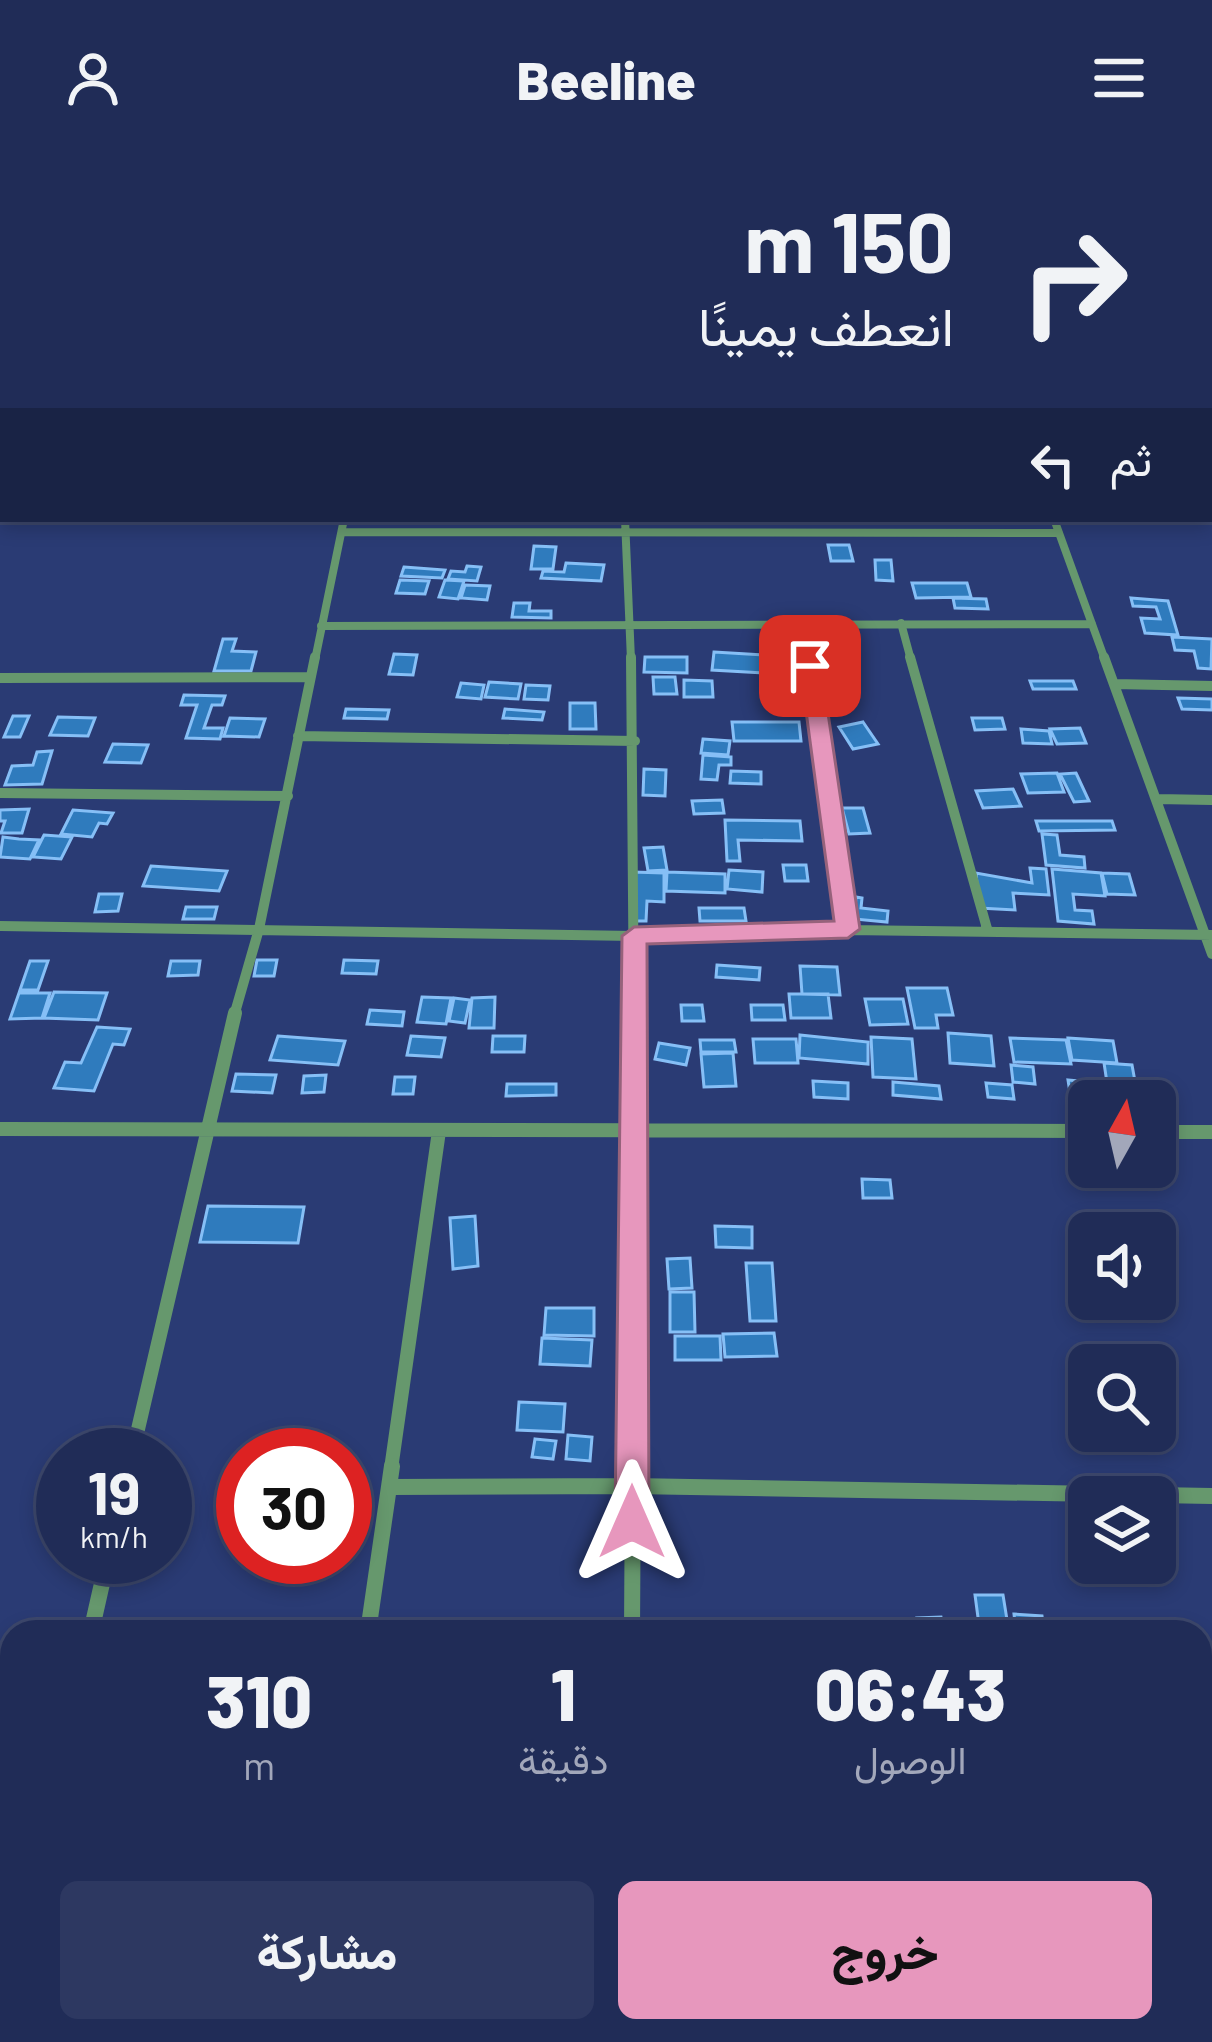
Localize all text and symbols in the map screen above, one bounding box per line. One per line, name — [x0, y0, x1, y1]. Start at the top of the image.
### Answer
icon: person — [60, 45, 126, 111]
icon: menu — [1086, 45, 1152, 111]
text: Beeline — [516, 46, 696, 111]
text: 150 m — [744, 189, 954, 290]
icon: right — [996, 204, 1152, 360]
text: انعطف يمينًا — [698, 292, 954, 357]
text: ثم — [1110, 431, 1152, 485]
icon: left — [1020, 432, 1086, 498]
pin — [759, 615, 861, 717]
icon: arrive — [777, 633, 843, 699]
north arrow — [1068, 1080, 1176, 1188]
map controls — [1068, 1080, 1176, 1584]
button: sound — [1068, 1212, 1176, 1320]
button: search — [1068, 1344, 1176, 1452]
speed limit sign: 30 — [216, 1428, 372, 1584]
text: 19 — [87, 1455, 141, 1527]
position arrow — [569, 1459, 695, 1585]
button: layers — [1068, 1476, 1176, 1584]
text: km/h — [80, 1518, 148, 1554]
text: 1 — [550, 1649, 576, 1735]
text: 06:43 — [814, 1649, 1006, 1735]
text: 310 — [206, 1656, 312, 1742]
text: دقيقة — [518, 1735, 608, 1782]
text: الوصول — [854, 1735, 966, 1782]
text: m — [243, 1741, 275, 1788]
button: مشاركة — [60, 1881, 594, 2019]
button: خروج — [618, 1881, 1152, 2019]

